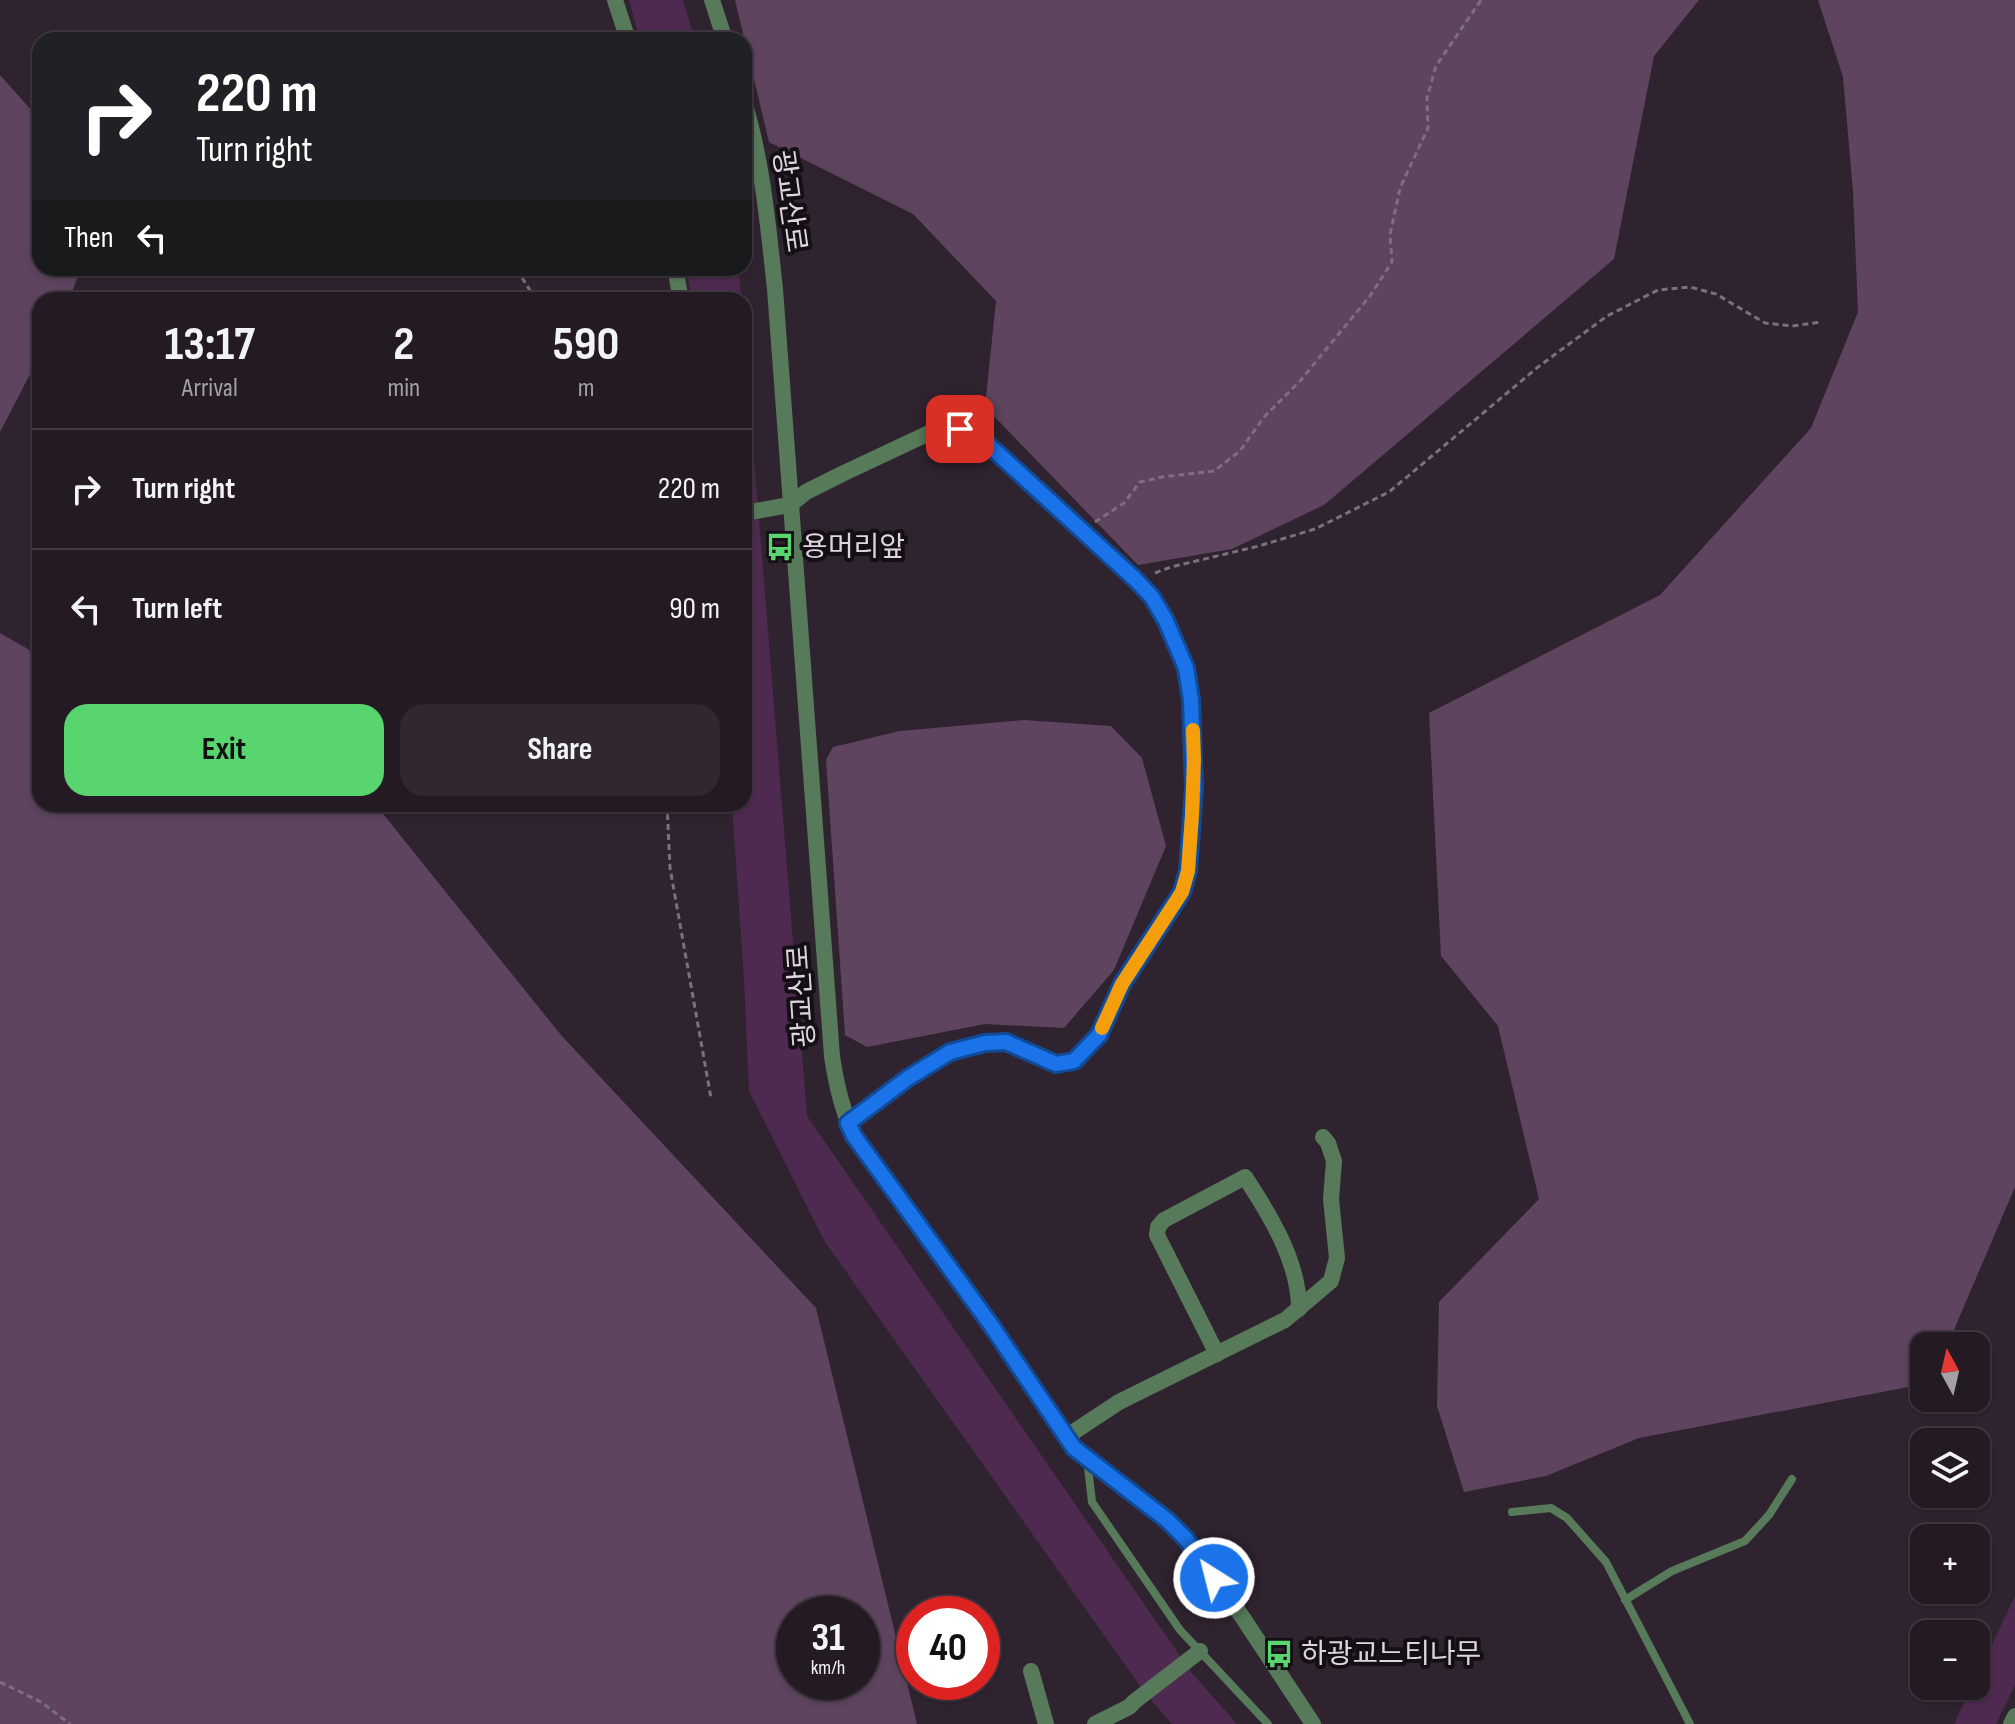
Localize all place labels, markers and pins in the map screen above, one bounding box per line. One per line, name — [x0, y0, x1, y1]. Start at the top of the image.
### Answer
pin — [926, 395, 994, 463]
place label: 용머리앞 — [802, 531, 905, 564]
bus stop icon: 용머리앞 — [765, 532, 795, 562]
place label: 하광교느티나무 — [1301, 1638, 1481, 1671]
bus stop icon: 하광교느티나무 — [1264, 1639, 1294, 1669]

